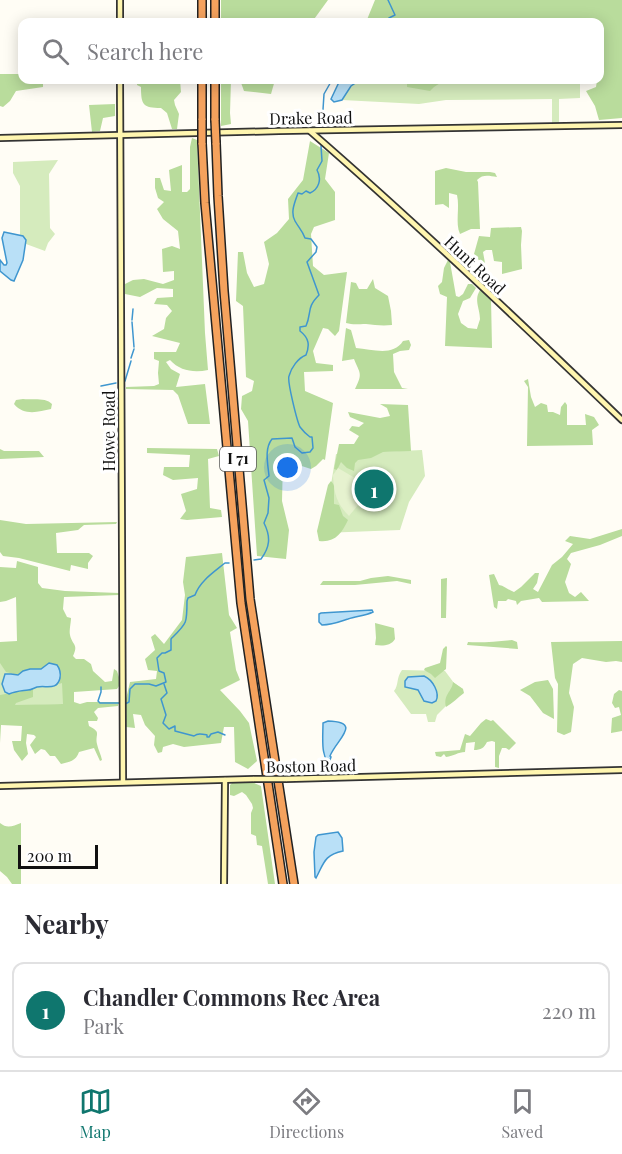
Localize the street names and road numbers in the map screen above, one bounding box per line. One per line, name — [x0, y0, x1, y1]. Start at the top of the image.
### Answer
street label: Drake Road — [269, 106, 353, 129]
street label: Hunt Road — [440, 231, 510, 298]
street label: Howe Road — [98, 390, 119, 472]
road number: I 71 — [220, 447, 256, 471]
street label: Boston Road — [266, 754, 356, 777]

